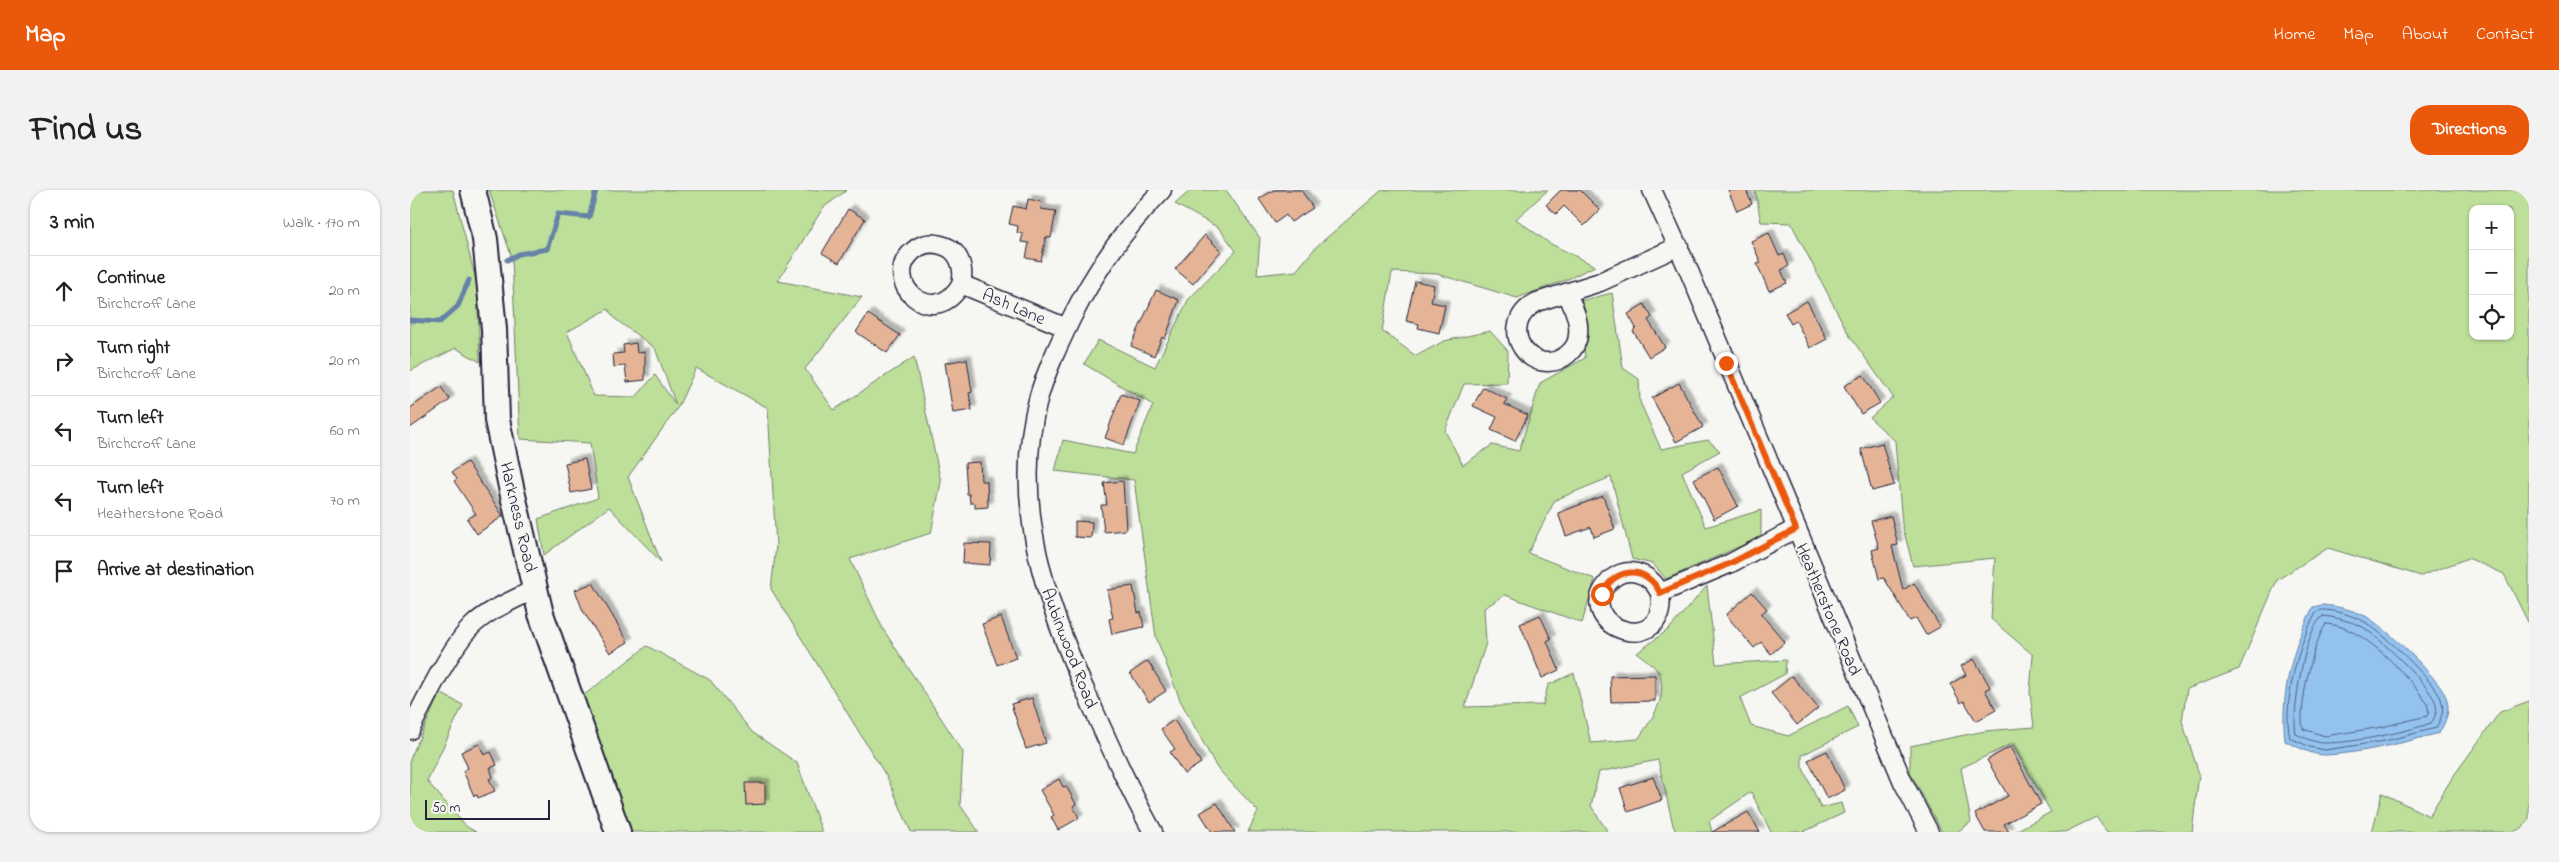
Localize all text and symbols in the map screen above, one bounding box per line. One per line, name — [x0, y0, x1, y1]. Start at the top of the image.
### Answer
text: Map — [25, 18, 66, 53]
text: Home — [2274, 22, 2315, 48]
text: Map — [2343, 22, 2374, 48]
text: About — [2402, 22, 2448, 48]
text: Contact — [2476, 22, 2534, 48]
text: Find us — [30, 105, 142, 156]
button: Directions — [2410, 105, 2529, 155]
map controls — [2469, 205, 2514, 340]
button: + — [2469, 205, 2514, 250]
text: 3 min — [50, 208, 94, 238]
text: Walk · 170 m — [283, 211, 360, 235]
button: − — [2469, 250, 2514, 295]
text: Continue — [97, 265, 165, 292]
icon: ahead — [50, 277, 78, 305]
text: 20 m — [329, 279, 360, 303]
street label: Ash Lane — [977, 283, 1050, 333]
text: Birchcroff Lane — [97, 292, 196, 316]
button: locate — [2469, 295, 2514, 340]
text: Turn right — [97, 335, 170, 362]
icon: right — [50, 347, 78, 375]
text: 20 m — [329, 349, 360, 373]
route end — [1715, 352, 1738, 375]
text: Birchcroff Lane — [97, 362, 196, 386]
text: Turn left — [97, 405, 164, 432]
icon: left — [50, 417, 78, 445]
text: 60 m — [330, 419, 360, 443]
text: Birchcroff Lane — [97, 432, 196, 456]
street label: Harkness Road — [492, 460, 542, 575]
text: Turn left — [97, 475, 164, 502]
icon: left — [50, 487, 78, 515]
text: 70 m — [330, 489, 360, 513]
text: Heatherstone Road — [97, 502, 223, 526]
street label: Heatherstone Road — [1788, 540, 1867, 680]
icon: arrive — [50, 557, 78, 585]
text: Arrive at destination — [97, 557, 254, 584]
route start — [1591, 583, 1614, 606]
street label: Aubinwood Road — [1033, 585, 1103, 713]
scale bar — [425, 797, 550, 820]
text: 50 m — [432, 798, 460, 819]

